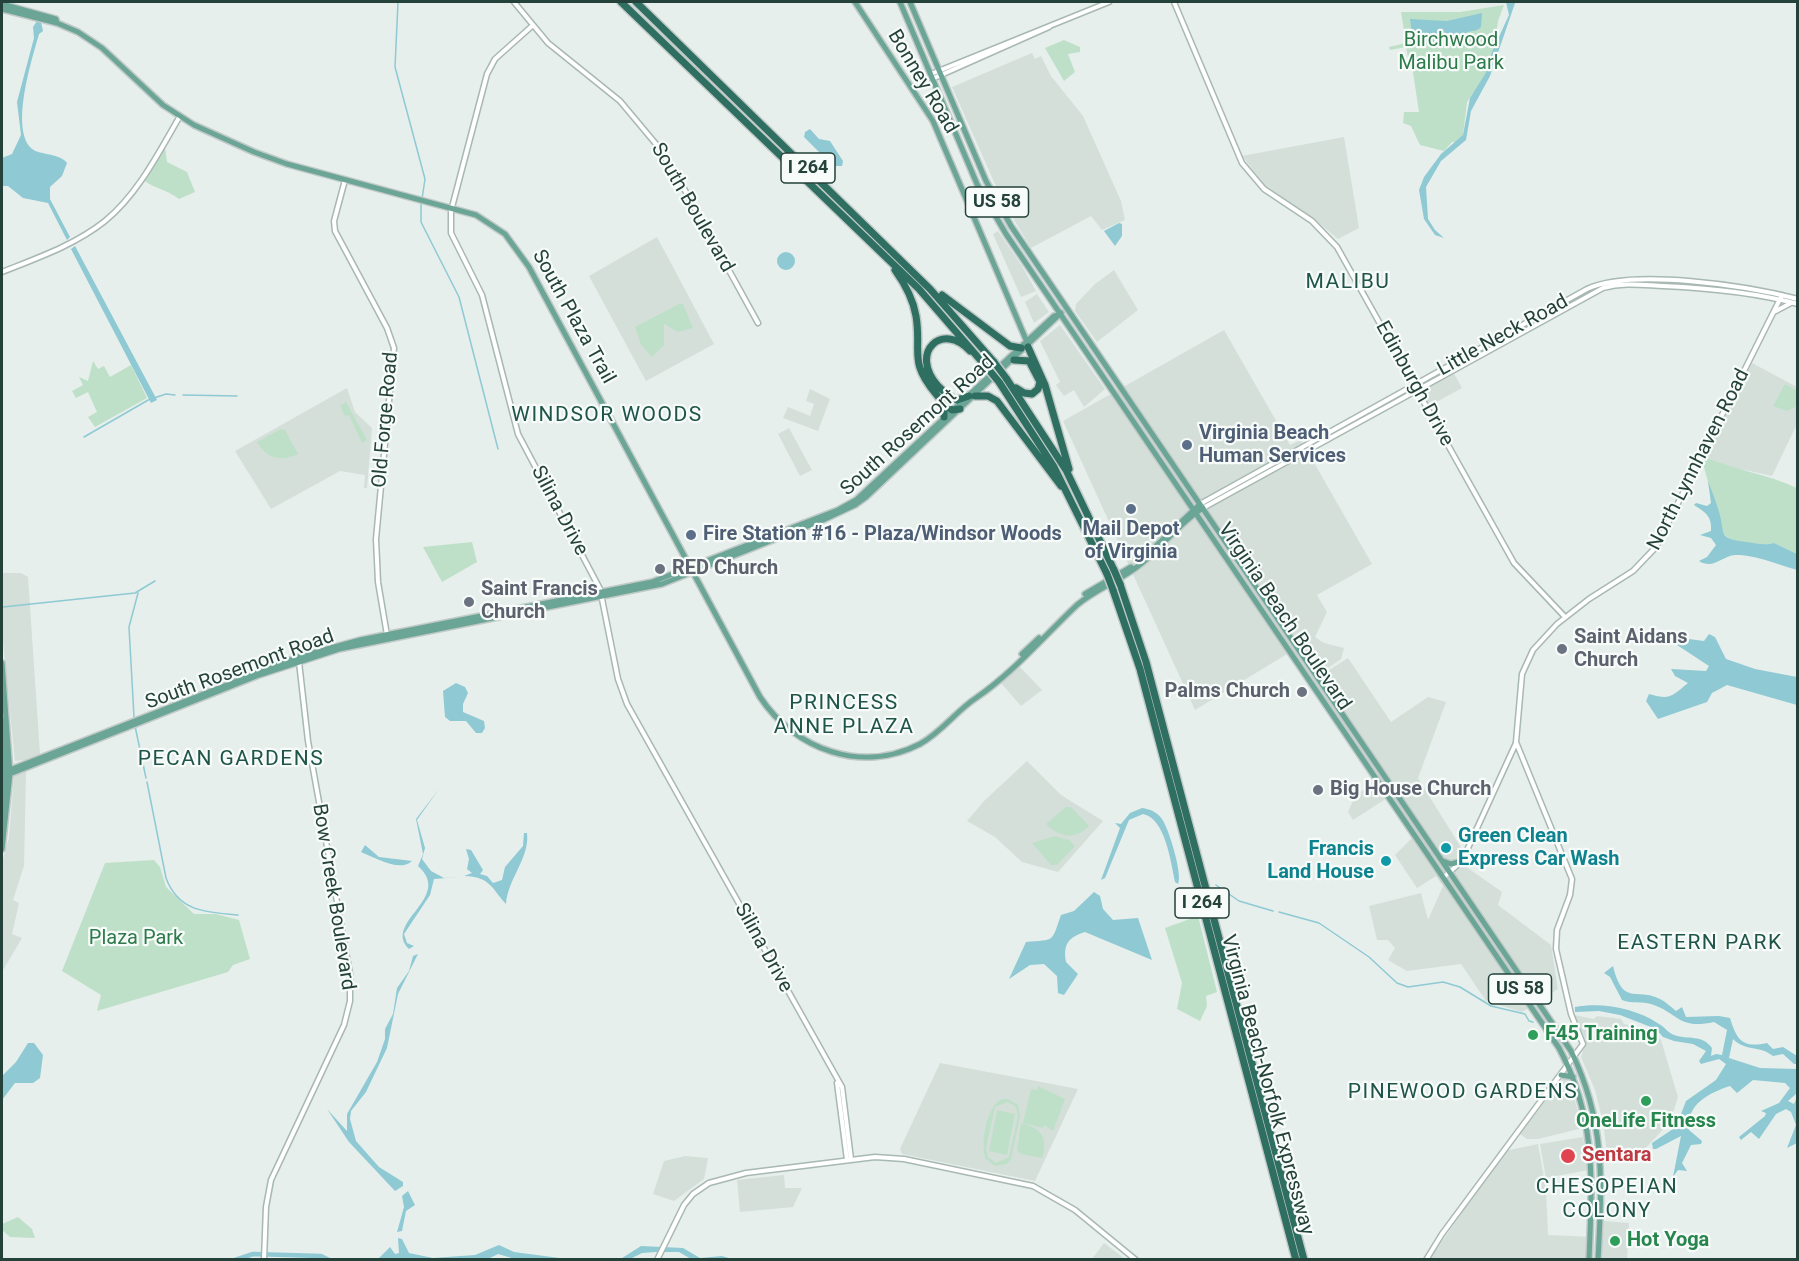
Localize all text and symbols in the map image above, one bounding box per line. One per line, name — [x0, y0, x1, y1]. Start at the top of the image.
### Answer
street label: Bonney Road — [882, 26, 962, 138]
park label: Birchwood Malibu Park — [1398, 29, 1504, 76]
street label: South Boulevard — [645, 139, 739, 277]
road number: I 264 — [781, 153, 835, 183]
road number: US 58 — [966, 187, 1028, 217]
street label: South Plaza Trail — [526, 246, 620, 388]
district label: MALIBU — [1306, 270, 1390, 296]
street label: Little Neck Road — [1434, 290, 1572, 382]
street label: Edinburgh Drive — [1370, 317, 1458, 451]
street label: Old Forge Road — [368, 351, 404, 489]
street label: South Rosemont Road — [836, 351, 1000, 501]
street label: North Lynnhaven Road — [1643, 365, 1755, 555]
district label: WINDSOR WOODS — [511, 403, 703, 429]
place label: Virginia Beach Human Services — [1199, 422, 1346, 469]
marker: Virginia Beach Human Services — [1180, 438, 1194, 452]
street label: Silina Drive — [525, 462, 593, 560]
marker: Mail Depot of Virginia — [1124, 502, 1138, 516]
place label: Mail Depot of Virginia — [1083, 518, 1179, 565]
street label: Virginia Beach Boulevard — [1212, 519, 1356, 715]
place label: Fire Station #16 - Plaza/Windsor Woods — [703, 523, 1062, 547]
marker: Fire Station #16 - Plaza/Windsor Woods — [684, 528, 698, 542]
place label: RED Church — [672, 557, 778, 581]
marker: RED Church — [653, 562, 667, 576]
place label: Saint Francis Church — [481, 578, 598, 625]
marker: Saint Francis Church — [462, 595, 476, 609]
street label: South Rosemont Road — [142, 625, 338, 715]
place label: Saint Aidans Church — [1574, 626, 1687, 673]
marker: Saint Aidans Church — [1555, 642, 1569, 656]
place label: Palms Church — [1164, 680, 1290, 704]
marker: Palms Church — [1295, 685, 1309, 699]
district label: PRINCESS ANNE PLAZA — [774, 691, 914, 741]
district label: PECAN GARDENS — [138, 747, 324, 773]
place label: Big House Church — [1330, 778, 1491, 802]
marker: Big House Church — [1311, 783, 1325, 797]
street label: Bow Creek Boulevard — [306, 802, 360, 992]
place label: Green Clean Express Car Wash — [1458, 825, 1620, 872]
place label: Francis Land House — [1267, 838, 1374, 885]
marker: Green Clean Express Car Wash — [1439, 841, 1453, 855]
marker: Francis Land House — [1379, 854, 1393, 868]
road number: I 264 — [1175, 888, 1229, 918]
street label: Silina Drive — [729, 899, 797, 997]
park label: Plaza Park — [89, 927, 183, 951]
district label: EASTERN PARK — [1617, 931, 1783, 957]
street label: Virginia Beach-Norfolk Expressway — [1215, 932, 1319, 1238]
road number: US 58 — [1488, 974, 1552, 1004]
place label: F45 Training — [1545, 1023, 1658, 1047]
marker: F45 Training — [1526, 1028, 1540, 1042]
district label: PINEWOOD GARDENS — [1348, 1080, 1578, 1106]
marker: OneLife Fitness — [1639, 1094, 1653, 1108]
place label: OneLife Fitness — [1576, 1110, 1716, 1134]
place label: Sentara — [1582, 1144, 1651, 1168]
marker: Sentara — [1559, 1147, 1577, 1165]
district label: CHESOPEIAN COLONY — [1536, 1175, 1678, 1225]
place label: Hot Yoga — [1627, 1229, 1709, 1253]
marker: Hot Yoga — [1608, 1234, 1622, 1248]

